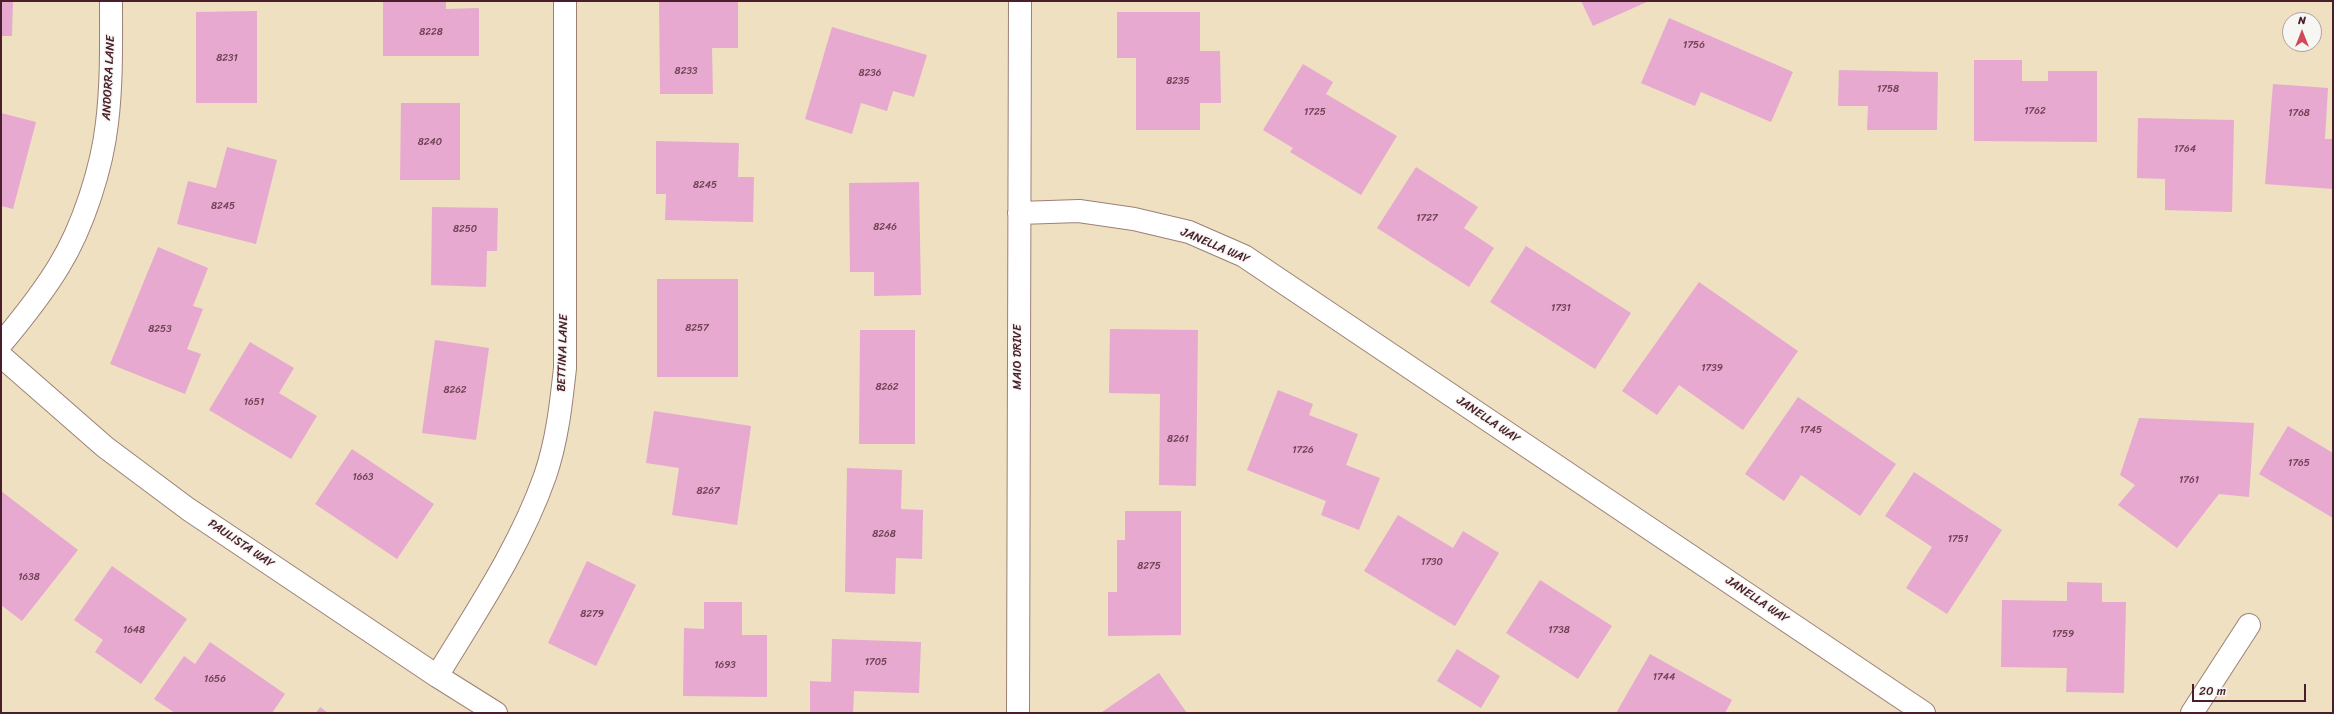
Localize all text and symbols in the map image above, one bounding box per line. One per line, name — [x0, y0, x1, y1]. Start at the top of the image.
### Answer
text: N — [2298, 11, 2306, 30]
north arrow — [2282, 12, 2322, 52]
house number: 8228 — [419, 26, 443, 38]
street label: ANDORRA LANE — [100, 35, 118, 121]
house number: 1756 — [1683, 39, 1705, 51]
house number: 8231 — [216, 52, 238, 64]
house number: 8233 — [675, 65, 697, 77]
house number: 8236 — [859, 67, 881, 79]
house number: 8235 — [1166, 75, 1190, 87]
house number: 1758 — [1877, 83, 1899, 95]
house number: 1762 — [2024, 105, 2046, 117]
house number: 1725 — [1304, 106, 1326, 118]
house number: 1768 — [2288, 107, 2310, 119]
house number: 8240 — [418, 136, 442, 148]
house number: 1764 — [2174, 143, 2196, 155]
house number: 8245 — [693, 179, 717, 191]
house number: 8245 — [211, 200, 235, 212]
house number: 1727 — [1416, 212, 1438, 224]
house number: 8246 — [873, 221, 897, 233]
house number: 8250 — [453, 223, 477, 235]
street label: JANELLA WAY — [1178, 225, 1252, 267]
house number: 1731 — [1551, 302, 1571, 314]
street label: BETTINA LANE — [554, 314, 572, 392]
house number: 8257 — [685, 322, 709, 334]
house number: 8253 — [148, 323, 172, 335]
street label: MAIO DRIVE — [1011, 324, 1025, 390]
house number: 1739 — [1701, 362, 1723, 374]
house number: 8262 — [875, 381, 899, 393]
house number: 8262 — [443, 384, 467, 396]
street label: JANELLA WAY — [1454, 394, 1522, 446]
house number: 1651 — [244, 396, 264, 408]
house number: 1745 — [1800, 424, 1822, 436]
house number: 8261 — [1167, 433, 1189, 445]
house number: 1726 — [1292, 444, 1314, 456]
house number: 1765 — [2288, 457, 2310, 469]
house number: 1663 — [352, 471, 374, 483]
house number: 1761 — [2179, 474, 2199, 486]
house number: 8267 — [696, 485, 720, 497]
street label: PAULISTA WAY — [205, 517, 277, 571]
house number: 8268 — [872, 528, 896, 540]
house number: 1751 — [1948, 533, 1968, 545]
house number: 1730 — [1421, 556, 1443, 568]
house number: 8275 — [1137, 560, 1161, 572]
house number: 1638 — [18, 571, 40, 583]
street label: JANELLA WAY — [1723, 574, 1791, 626]
house number: 8279 — [580, 608, 604, 620]
house number: 1648 — [123, 624, 145, 636]
house number: 1738 — [1548, 624, 1570, 636]
house number: 1759 — [2052, 628, 2074, 640]
house number: 1705 — [865, 656, 887, 668]
house number: 1693 — [714, 659, 736, 671]
house number: 1744 — [1653, 671, 1675, 683]
house number: 1656 — [204, 673, 226, 685]
scale bar — [2194, 676, 2308, 702]
text: 20 m — [2199, 680, 2226, 702]

